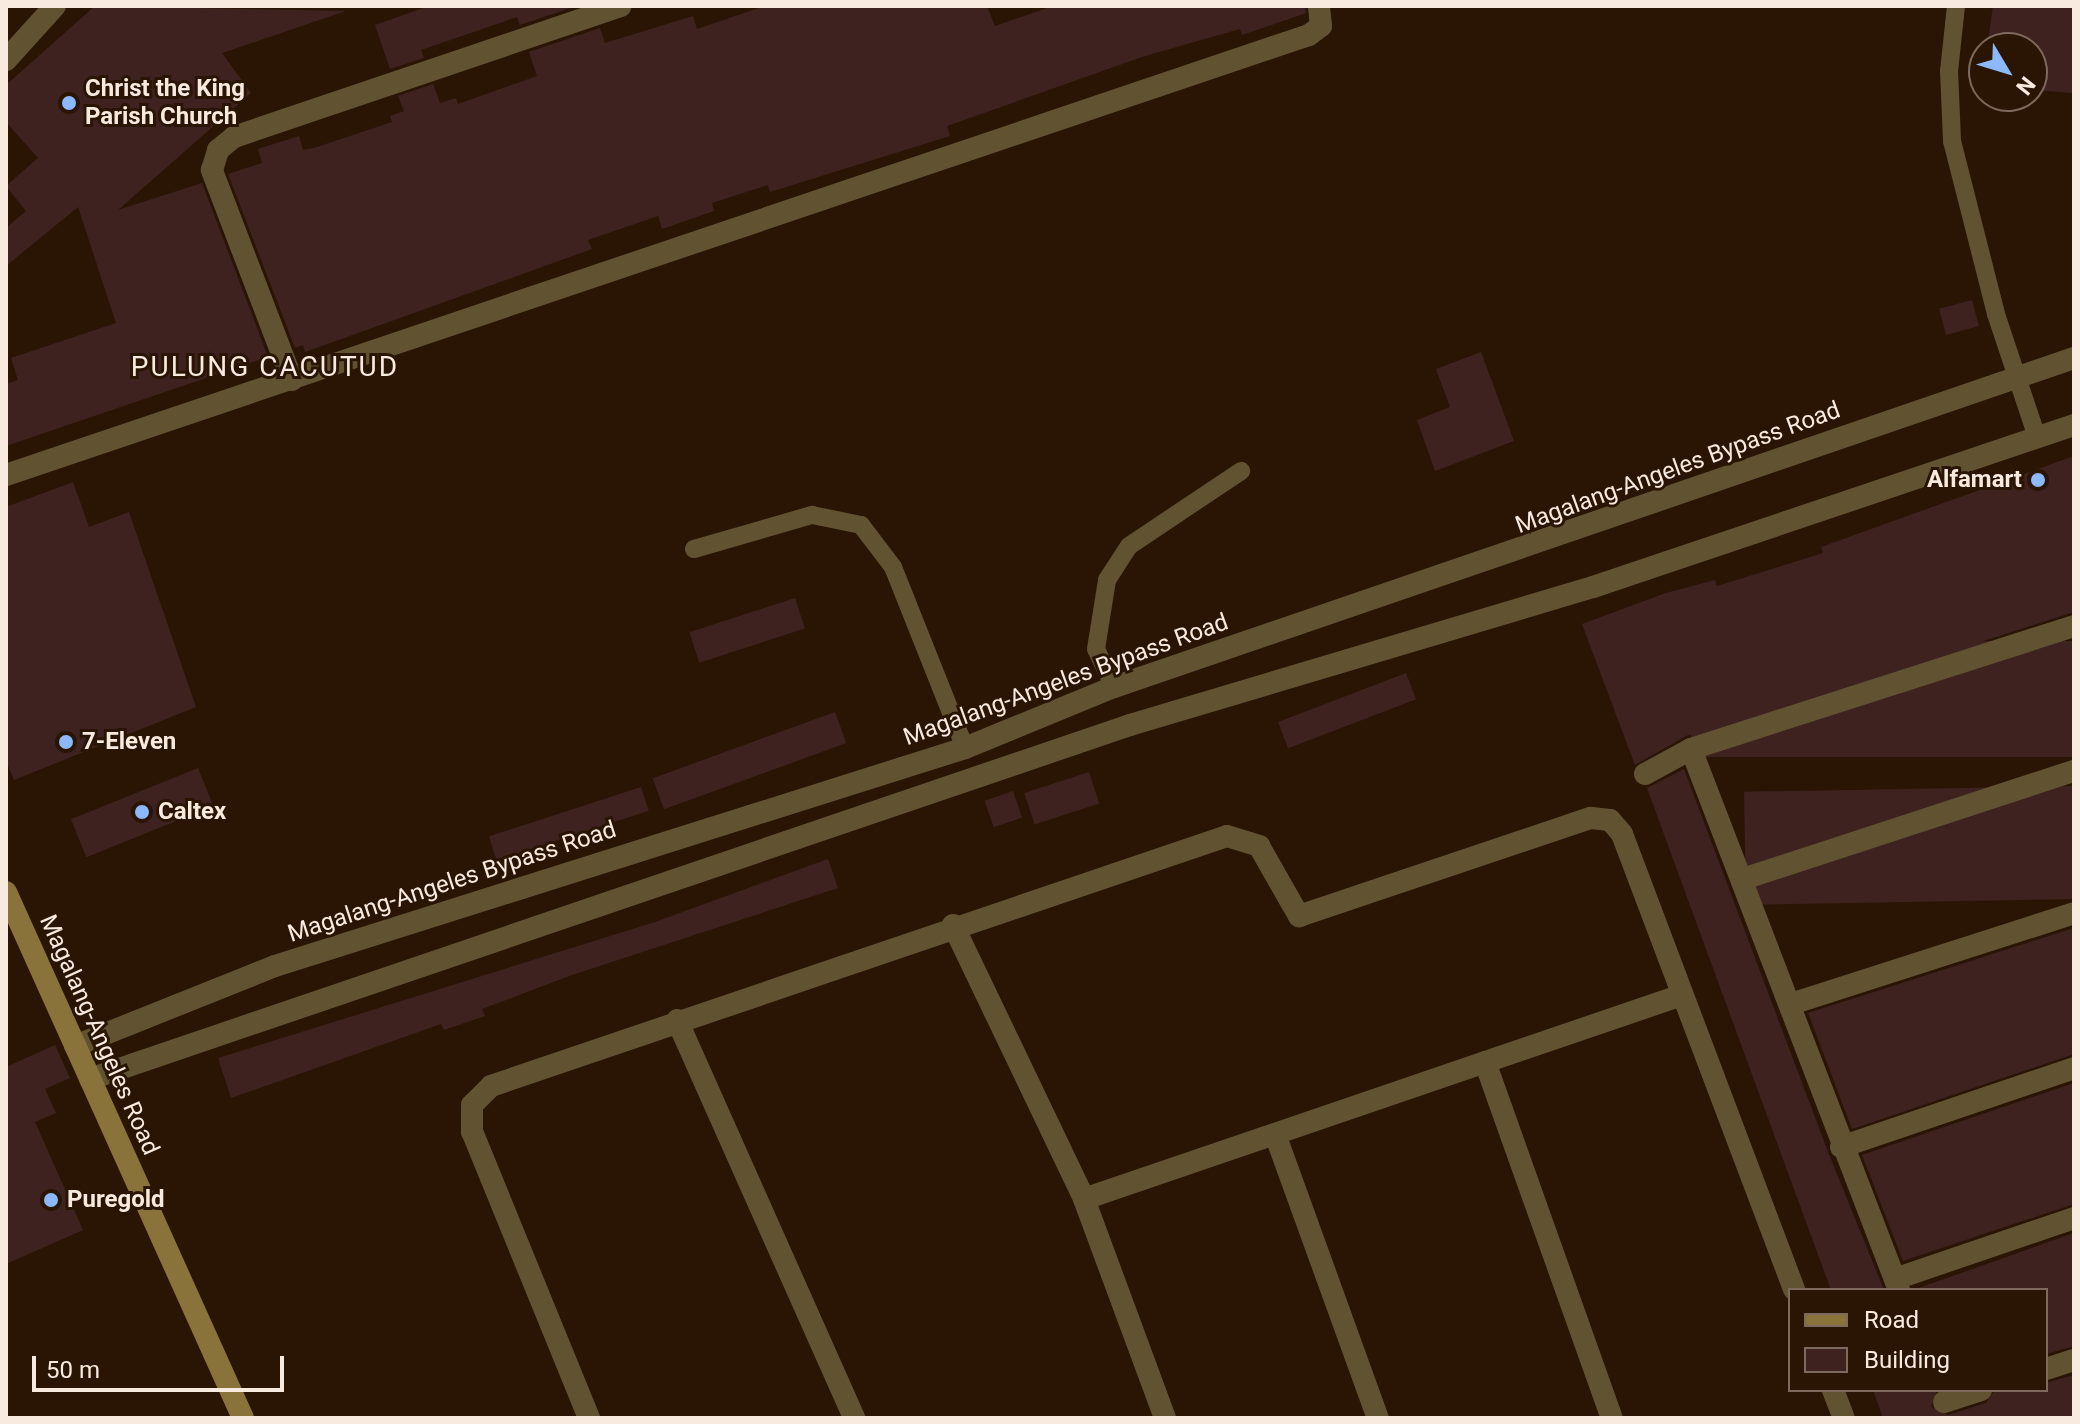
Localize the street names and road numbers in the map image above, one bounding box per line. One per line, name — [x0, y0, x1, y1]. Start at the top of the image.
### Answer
street label: Magalang-Angeles Bypass Road — [1512, 396, 1844, 540]
street label: Magalang-Angeles Bypass Road — [900, 608, 1232, 752]
street label: Magalang-Angeles Bypass Road — [284, 815, 620, 949]
street label: Magalang-Angeles Road — [33, 910, 165, 1160]

